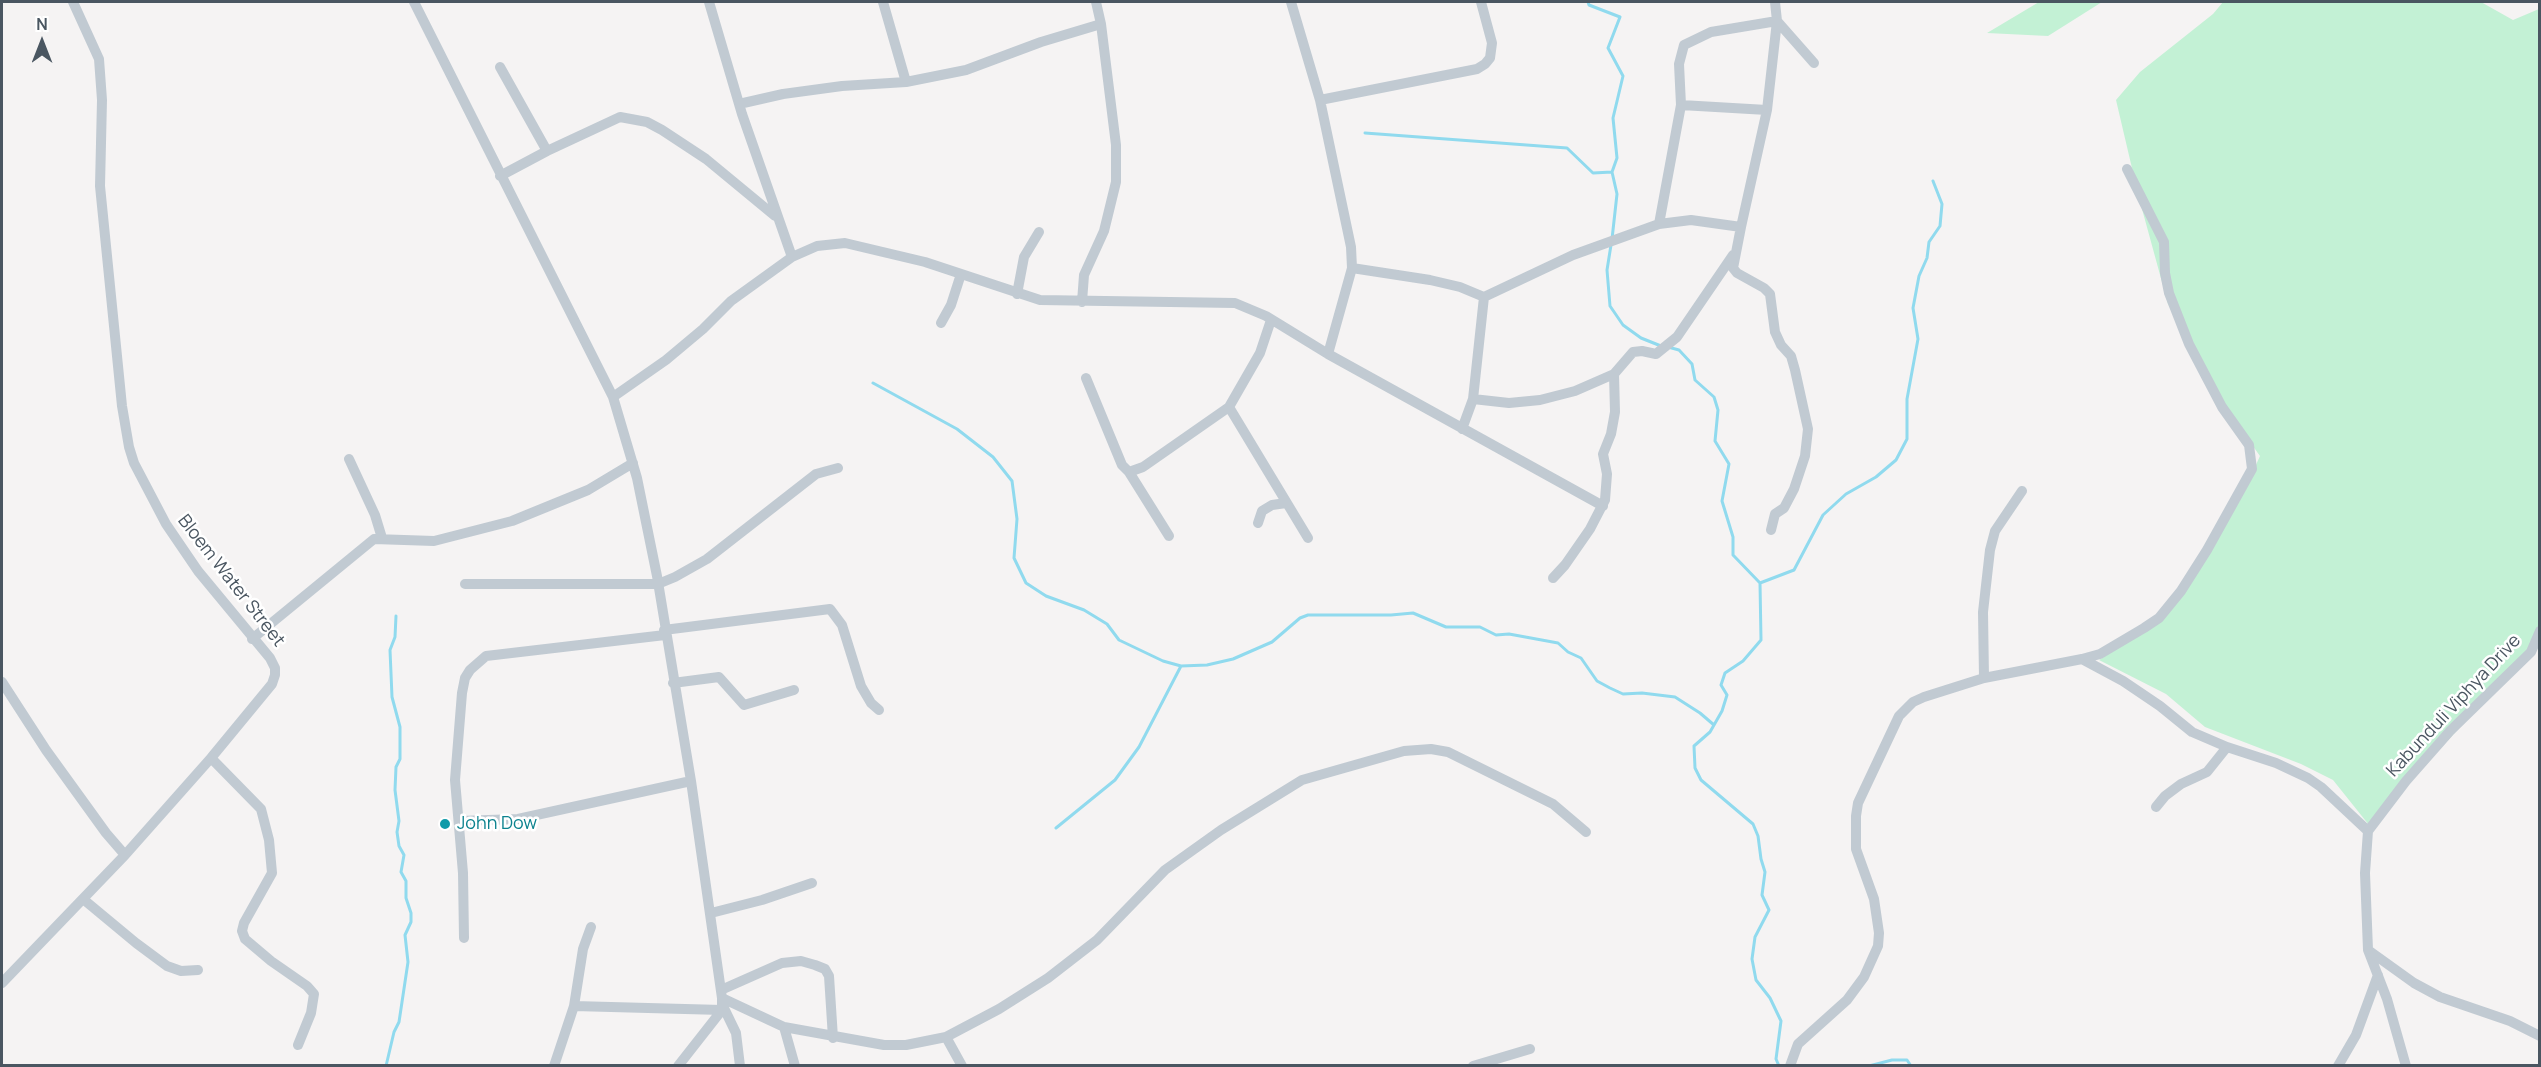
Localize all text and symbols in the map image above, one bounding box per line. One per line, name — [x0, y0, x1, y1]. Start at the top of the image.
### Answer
north arrow — [12, 12, 72, 72]
text: N — [36, 13, 48, 35]
street label: Bloem Water Street — [173, 511, 289, 651]
street label: Kabunduli Viphya Drive — [2382, 630, 2526, 782]
place label: John Dow — [457, 813, 537, 835]
marker: John Dow — [438, 817, 452, 831]

